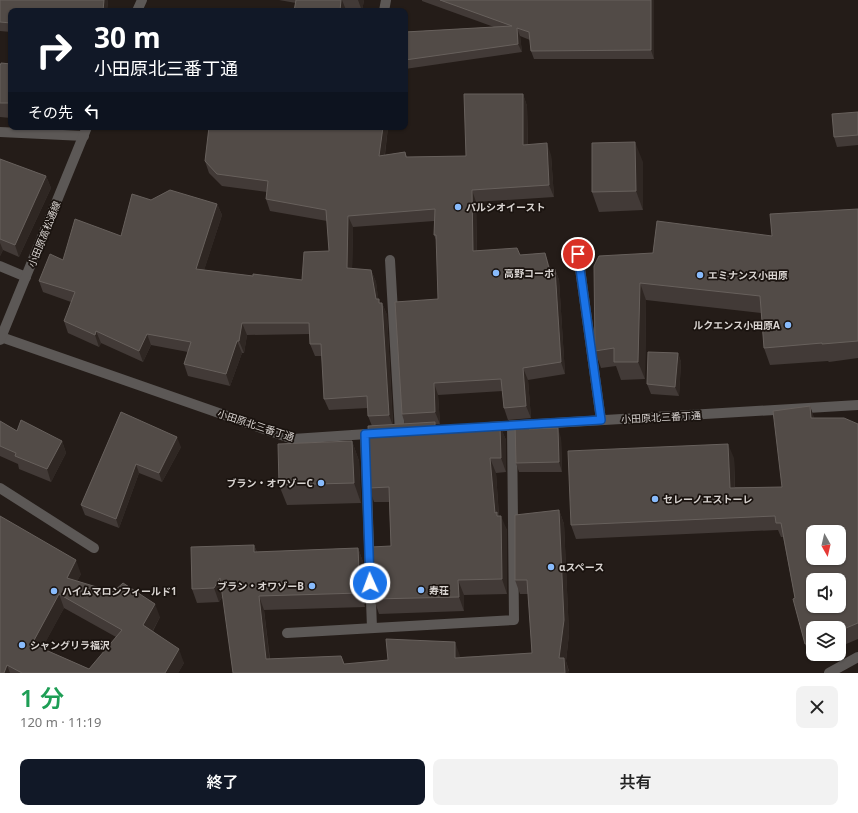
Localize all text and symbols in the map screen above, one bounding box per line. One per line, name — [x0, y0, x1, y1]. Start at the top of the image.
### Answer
text: 30 m — [94, 18, 161, 56]
icon: right — [28, 24, 80, 76]
text: 小田原北三番丁通 — [94, 56, 238, 80]
icon: left — [81, 100, 103, 122]
text: その先 — [28, 102, 73, 122]
street label: 小田原高松通線 — [24, 199, 64, 269]
place label: パルシオイースト — [466, 200, 546, 214]
marker: パルシオイースト — [453, 202, 463, 212]
pin — [561, 237, 595, 271]
icon: arrive — [567, 243, 589, 265]
place label: 高野コーポ — [504, 266, 554, 280]
marker: 高野コーポ — [491, 268, 501, 278]
place label: エミナンス小田原 — [708, 268, 788, 282]
marker: エミナンス小田原 — [695, 270, 705, 280]
place label: ルクエンス小田原A — [693, 318, 780, 332]
marker: ルクエンス小田原A — [783, 320, 793, 330]
street label: 小田原北三番丁通 — [216, 406, 296, 444]
street label: 小田原北三番丁通 — [621, 408, 701, 426]
place label: ブラン・オワゾーC — [227, 476, 314, 490]
marker: ブラン・オワゾーC — [316, 478, 326, 488]
place label: セレーノエストーレ — [663, 492, 752, 506]
marker: セレーノエストーレ — [650, 494, 660, 504]
north arrow — [806, 525, 846, 565]
map controls — [806, 525, 846, 661]
place label: αスペース — [559, 560, 604, 574]
position arrow — [349, 562, 391, 604]
marker: αスペース — [546, 562, 556, 572]
button: sound — [806, 573, 846, 613]
place label: ブラン・オワゾーB — [217, 579, 304, 593]
marker: ブラン・オワゾーB — [307, 581, 317, 591]
place label: 寿荘 — [429, 583, 449, 597]
place label: ハイムマロンフィールド1 — [62, 584, 177, 598]
marker: 寿荘 — [416, 585, 426, 595]
marker: ハイムマロンフィールド1 — [49, 586, 59, 596]
button: layers — [806, 621, 846, 661]
place label: シャングリラ福沢 — [30, 638, 110, 652]
marker: シャングリラ福沢 — [17, 640, 27, 650]
text: 1 分 — [20, 681, 64, 714]
button: close — [796, 686, 838, 728]
text: 120 m · 11:19 — [20, 713, 101, 731]
button: 終了 — [20, 759, 425, 805]
button: 共有 — [433, 759, 838, 805]

